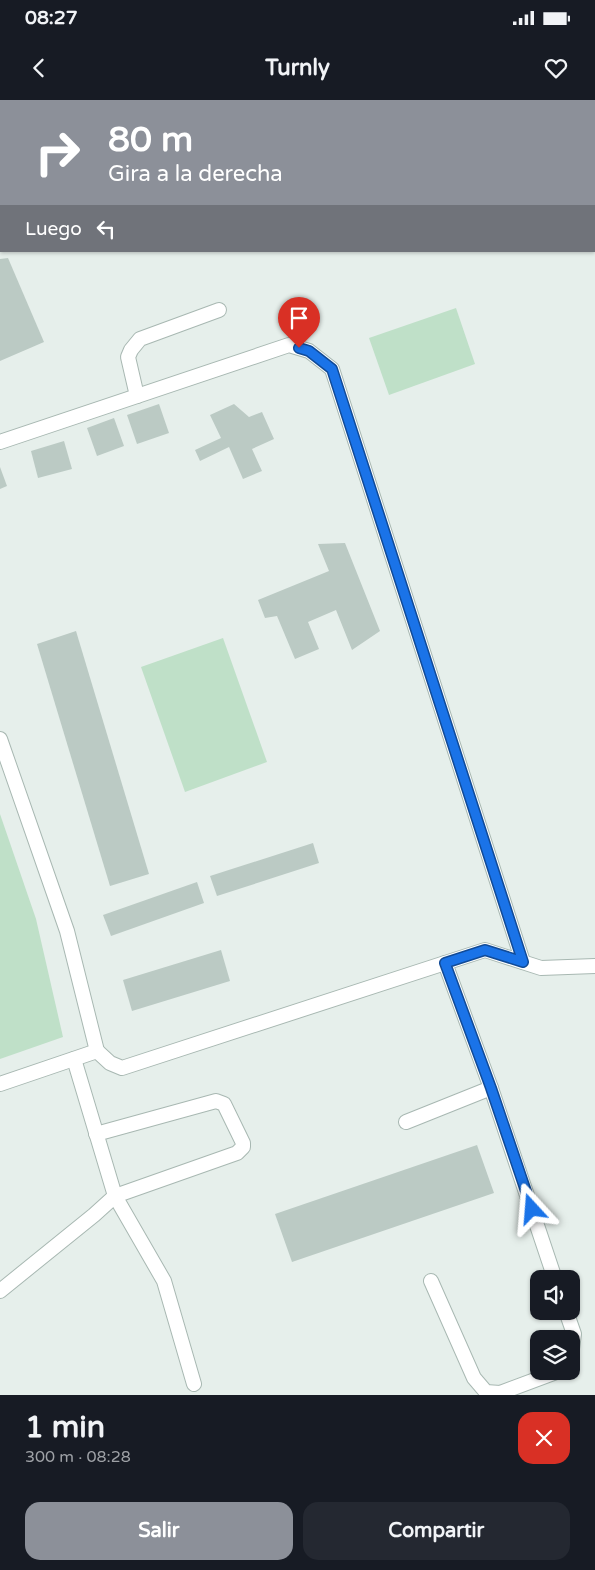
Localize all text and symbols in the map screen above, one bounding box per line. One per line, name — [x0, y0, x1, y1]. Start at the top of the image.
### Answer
text: 08:27 — [25, 7, 78, 29]
icon: back — [25, 54, 53, 82]
icon: heart — [542, 54, 570, 82]
text: Turnly — [265, 55, 330, 81]
text: 80 m — [108, 119, 193, 161]
icon: right — [25, 120, 90, 185]
text: Gira a la derecha — [108, 161, 283, 187]
icon: left — [92, 215, 120, 243]
text: Luego — [25, 218, 82, 240]
pin — [278, 297, 320, 348]
icon: arrive — [285, 304, 313, 332]
position arrow — [505, 1182, 557, 1234]
map controls — [530, 1270, 580, 1380]
button: sound — [530, 1270, 580, 1320]
button: layers — [530, 1330, 580, 1380]
text: 1 min — [25, 1409, 105, 1446]
button: close — [518, 1412, 570, 1464]
text: 300 m · 08:28 — [25, 1447, 131, 1467]
button: Salir — [25, 1502, 293, 1560]
button: Compartir — [303, 1502, 570, 1560]

